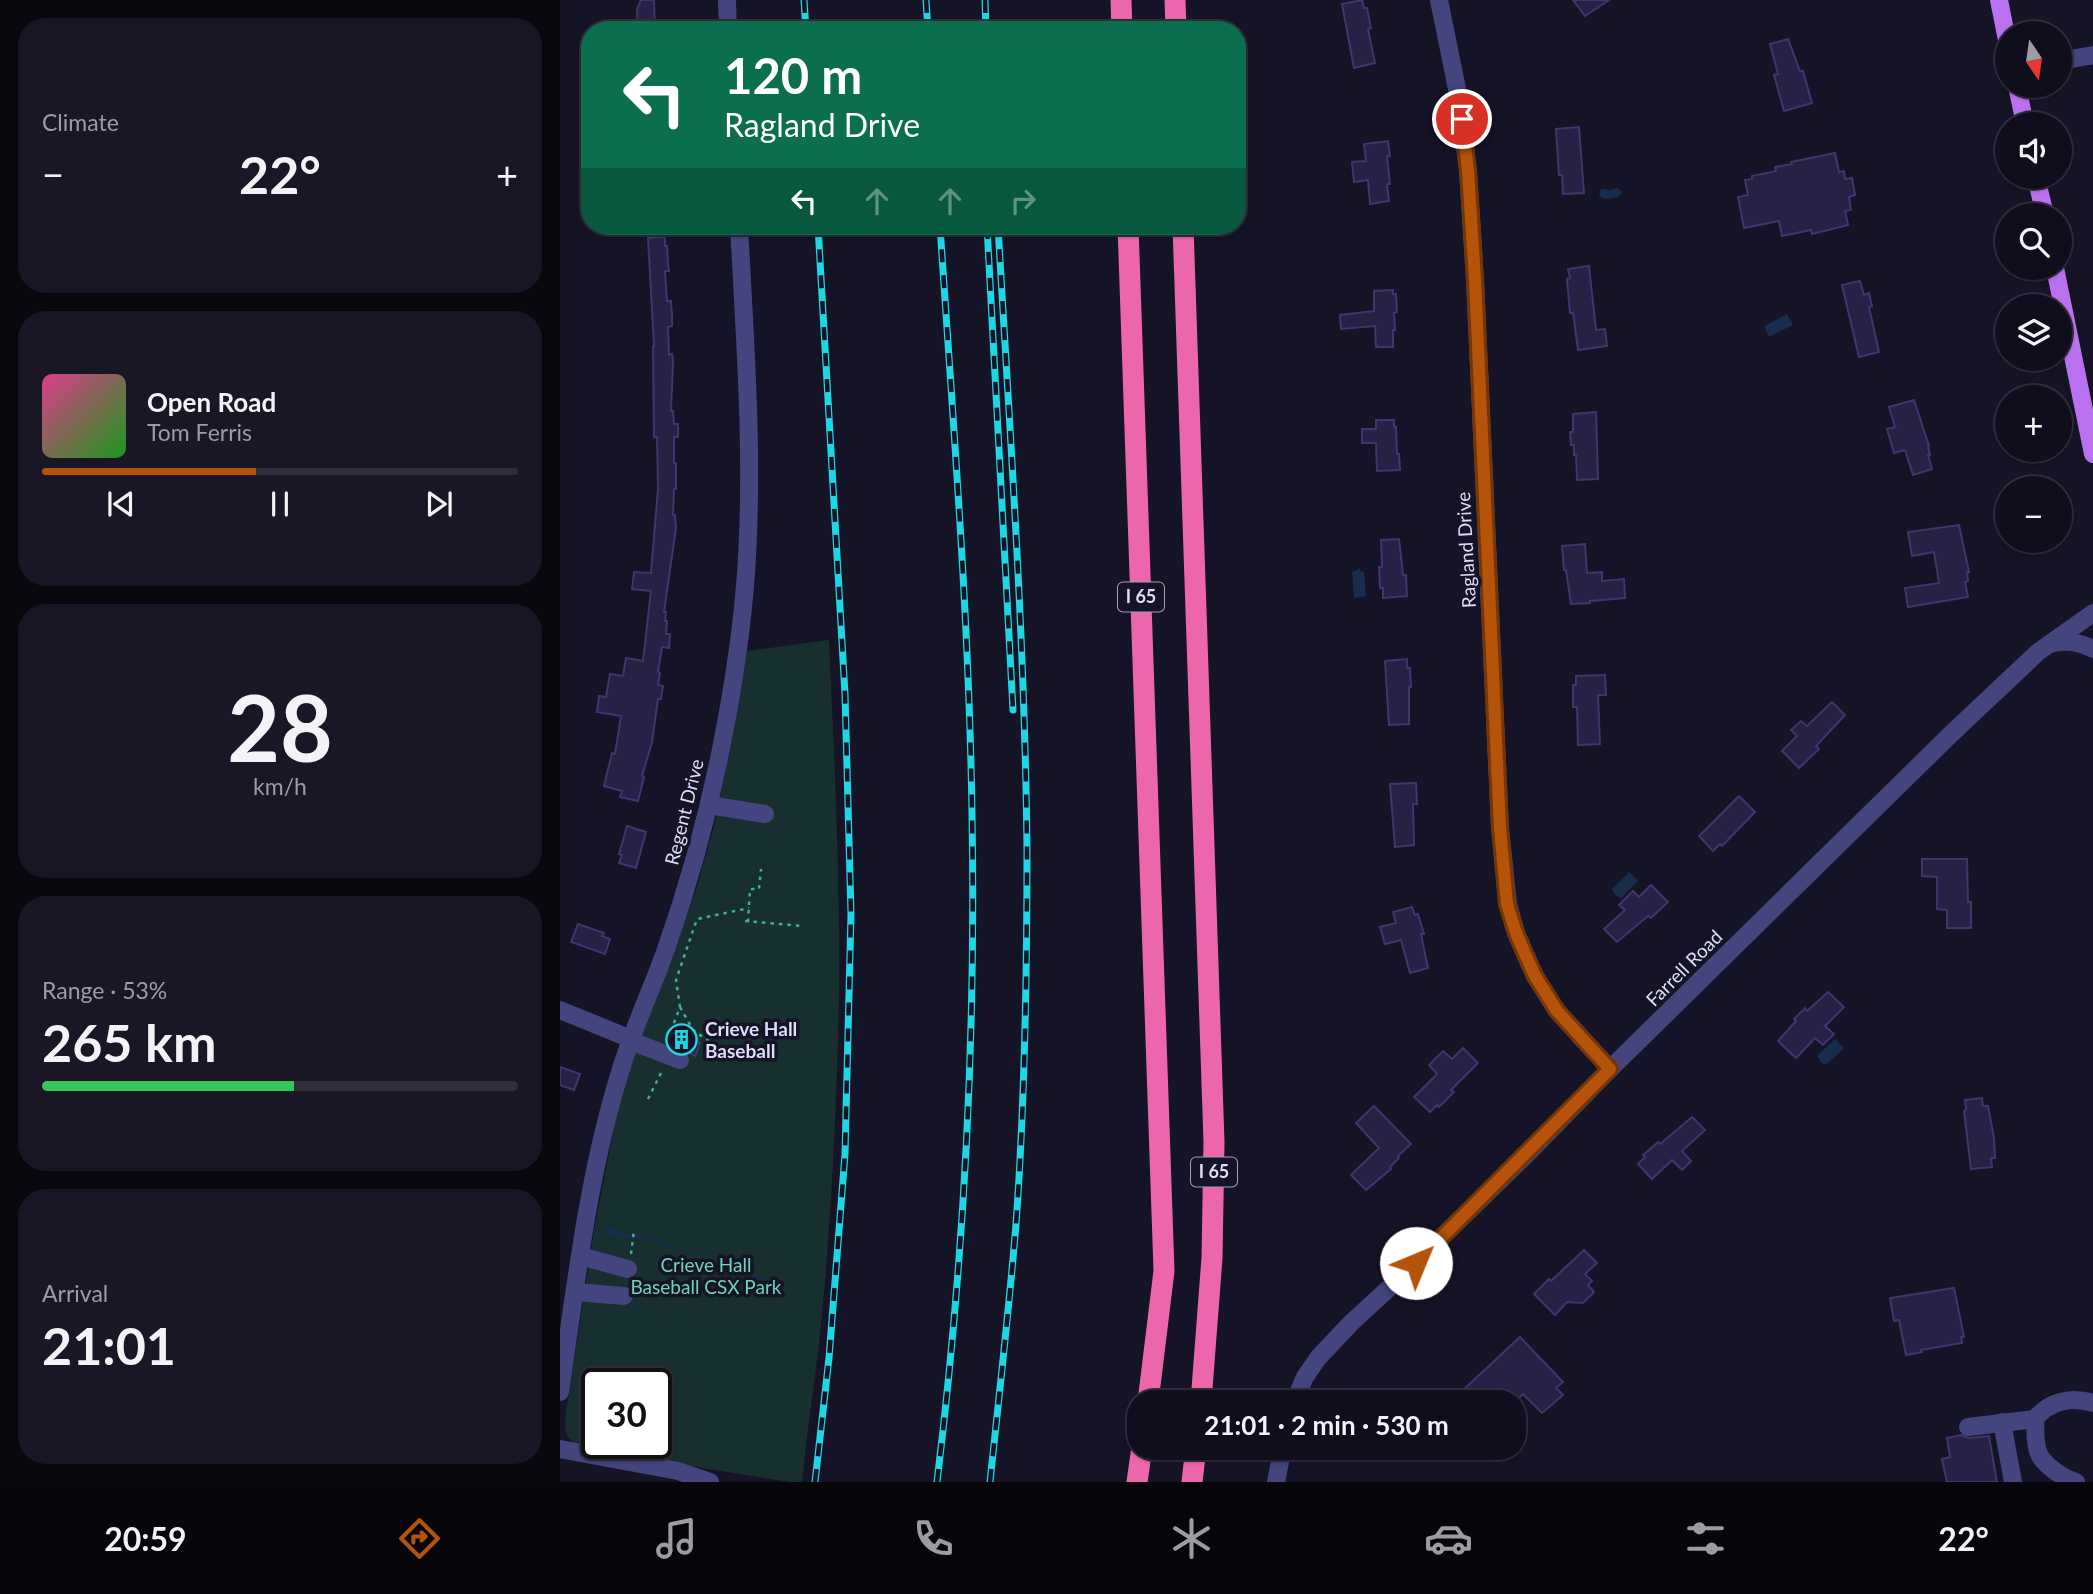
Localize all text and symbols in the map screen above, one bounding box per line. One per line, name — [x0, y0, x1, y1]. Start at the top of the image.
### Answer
north arrow — [1995, 21, 2072, 98]
map controls — [1995, 21, 2072, 553]
text: 120 m — [724, 46, 862, 104]
icon: left — [609, 49, 700, 140]
pin — [1432, 89, 1492, 149]
icon: arrive — [1443, 100, 1481, 138]
text: Ragland Drive — [724, 105, 920, 144]
text: Climate — [42, 108, 119, 136]
button: sound — [1995, 112, 2072, 189]
text: 22° — [239, 143, 321, 205]
text: − — [42, 151, 64, 197]
text: + — [496, 151, 518, 197]
icon: left — [785, 182, 823, 220]
icon: ahead — [858, 182, 896, 220]
icon: ahead — [931, 182, 969, 220]
icon: right — [1004, 182, 1042, 220]
button: search — [1995, 203, 2072, 280]
button: layers — [1995, 294, 2072, 371]
button: + — [1995, 385, 2072, 462]
text: Open Road — [147, 386, 276, 418]
text: Tom Ferris — [147, 418, 252, 446]
button: − — [1995, 476, 2072, 553]
icon: previous — [102, 485, 140, 523]
icon: pause — [261, 485, 299, 523]
icon: next — [420, 485, 458, 523]
street label: Ragland Drive — [1451, 491, 1480, 609]
road number: I 65 — [1118, 582, 1164, 612]
text: 28 — [227, 672, 333, 781]
street label: Regent Drive — [659, 756, 708, 867]
text: km/h — [253, 772, 307, 800]
street label: Farrell Road — [1641, 925, 1727, 1011]
text: Range · 53% — [42, 976, 167, 1004]
text: 265 km — [42, 1011, 216, 1073]
place label: Crieve Hall Baseball — [705, 1017, 797, 1062]
building icon: Crieve Hall Baseball — [665, 1023, 699, 1057]
road number: I 65 — [1191, 1157, 1237, 1186]
position arrow — [1379, 1226, 1453, 1300]
park label: Crieve Hall Baseball CSX Park — [630, 1253, 782, 1298]
text: Arrival — [42, 1279, 108, 1307]
text: 21:01 — [42, 1314, 176, 1376]
speed limit sign: 30 — [581, 1368, 672, 1459]
text: 21:01 · 2 min · 530 m — [1204, 1409, 1449, 1441]
icon: directions — [395, 1514, 444, 1563]
icon: music — [652, 1514, 701, 1563]
icon: phone — [909, 1514, 958, 1563]
icon: climate — [1167, 1514, 1216, 1563]
icon: car — [1424, 1514, 1473, 1563]
icon: filters — [1681, 1514, 1730, 1563]
text: 20:59 — [104, 1519, 187, 1558]
text: 22° — [1938, 1519, 1989, 1558]

